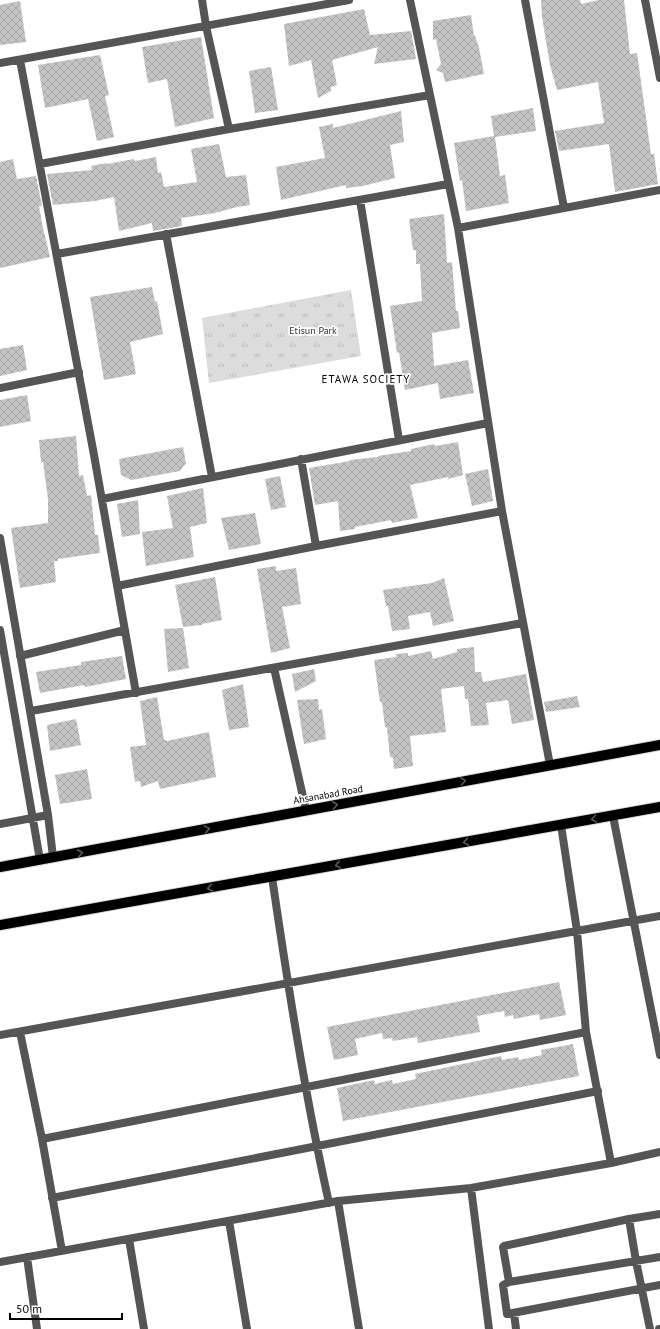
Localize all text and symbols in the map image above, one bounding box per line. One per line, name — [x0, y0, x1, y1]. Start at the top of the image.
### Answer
park label: Etisun Park — [289, 324, 337, 337]
district label: ETAWA SOCIETY — [322, 372, 410, 386]
one-way arrow — [460, 777, 466, 786]
street label: Ahsanabad Road — [292, 782, 364, 807]
one-way arrow — [332, 801, 338, 809]
one-way arrow — [591, 814, 597, 823]
one-way arrow — [204, 825, 211, 833]
one-way arrow — [463, 837, 469, 846]
one-way arrow — [77, 849, 83, 857]
one-way arrow — [335, 860, 341, 869]
one-way arrow — [207, 883, 213, 892]
scale bar — [10, 1295, 122, 1321]
text: 50 m — [16, 1301, 42, 1316]

